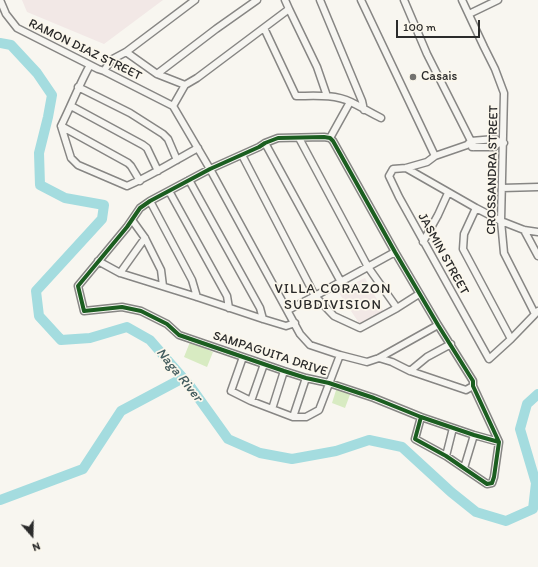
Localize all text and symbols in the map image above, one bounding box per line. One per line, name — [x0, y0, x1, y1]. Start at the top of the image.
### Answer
scale bar — [398, 12, 482, 38]
street label: RAMON DIAZ STREET — [26, 16, 144, 84]
text: 100 m — [403, 20, 436, 34]
place label: Casais — [421, 69, 457, 85]
marker: Casais — [408, 72, 418, 82]
street label: CROSSANDRA STREET — [484, 105, 502, 235]
street label: JASMIN STREET — [414, 210, 472, 298]
district label: VILLA CORAZON SUBDIVISION — [274, 281, 392, 314]
street label: SAMPAGUITA DRIVE — [211, 328, 329, 380]
water label: Naga River — [152, 345, 206, 405]
north arrow — [12, 515, 52, 555]
text: N — [31, 539, 42, 554]

